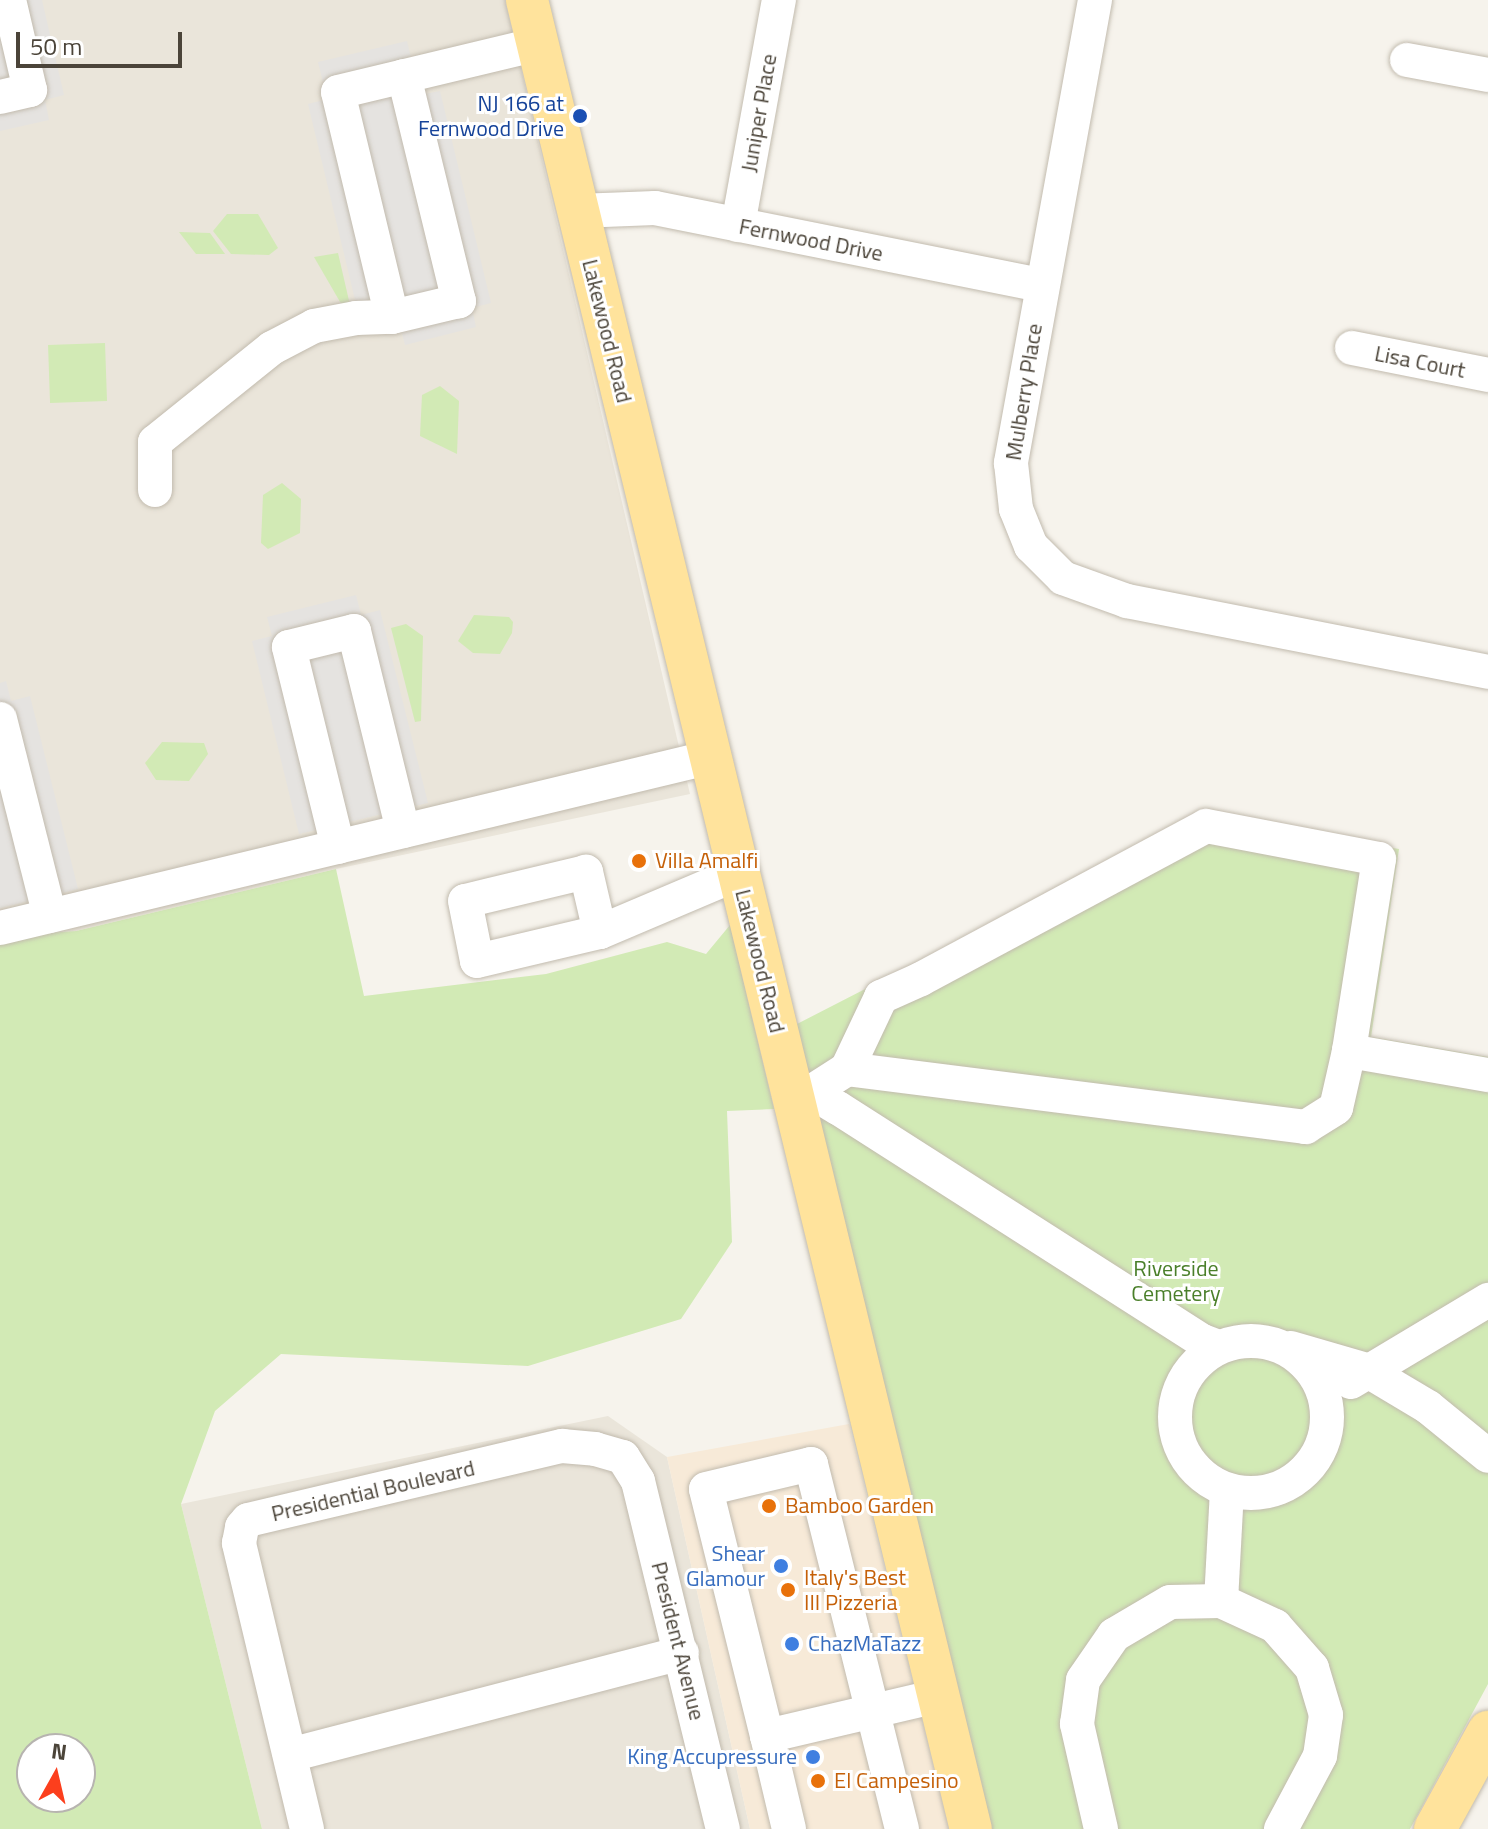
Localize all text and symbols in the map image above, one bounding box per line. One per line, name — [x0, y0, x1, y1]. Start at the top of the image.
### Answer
scale bar — [20, 16, 186, 66]
text: 50 m — [30, 28, 82, 64]
street label: Juniper Place — [736, 52, 782, 174]
place label: NJ 166 at Fernwood Drive — [418, 90, 564, 142]
marker: NJ 166 at Fernwood Drive — [571, 107, 589, 125]
street label: Fernwood Drive — [737, 213, 885, 267]
street label: Lakewood Road — [576, 257, 638, 405]
street label: Mulberry Place — [1000, 322, 1048, 462]
street label: Lisa Court — [1372, 340, 1468, 384]
place label: Villa Amalfi — [655, 848, 758, 874]
marker: Villa Amalfi — [630, 852, 648, 870]
street label: Lakewood Road — [729, 887, 791, 1035]
park label: Riverside Cemetery — [1131, 1255, 1221, 1306]
street label: Presidential Boulevard — [269, 1455, 477, 1527]
place label: Bamboo Garden — [785, 1493, 934, 1519]
marker: Bamboo Garden — [760, 1497, 778, 1515]
place label: Shear Glamour — [686, 1540, 765, 1592]
marker: Shear Glamour — [772, 1557, 790, 1575]
street label: President Avenue — [646, 1559, 710, 1723]
place label: Italy's Best III Pizzeria — [804, 1564, 906, 1616]
marker: Italy's Best III Pizzeria — [779, 1581, 797, 1599]
place label: ChazMaTazz — [808, 1631, 921, 1657]
marker: ChazMaTazz — [783, 1635, 801, 1653]
north arrow — [16, 1733, 96, 1813]
text: N — [49, 1733, 69, 1769]
place label: King Accupressure — [627, 1744, 797, 1770]
marker: King Accupressure — [804, 1748, 822, 1766]
place label: El Campesino — [834, 1768, 959, 1794]
marker: El Campesino — [809, 1772, 827, 1790]

